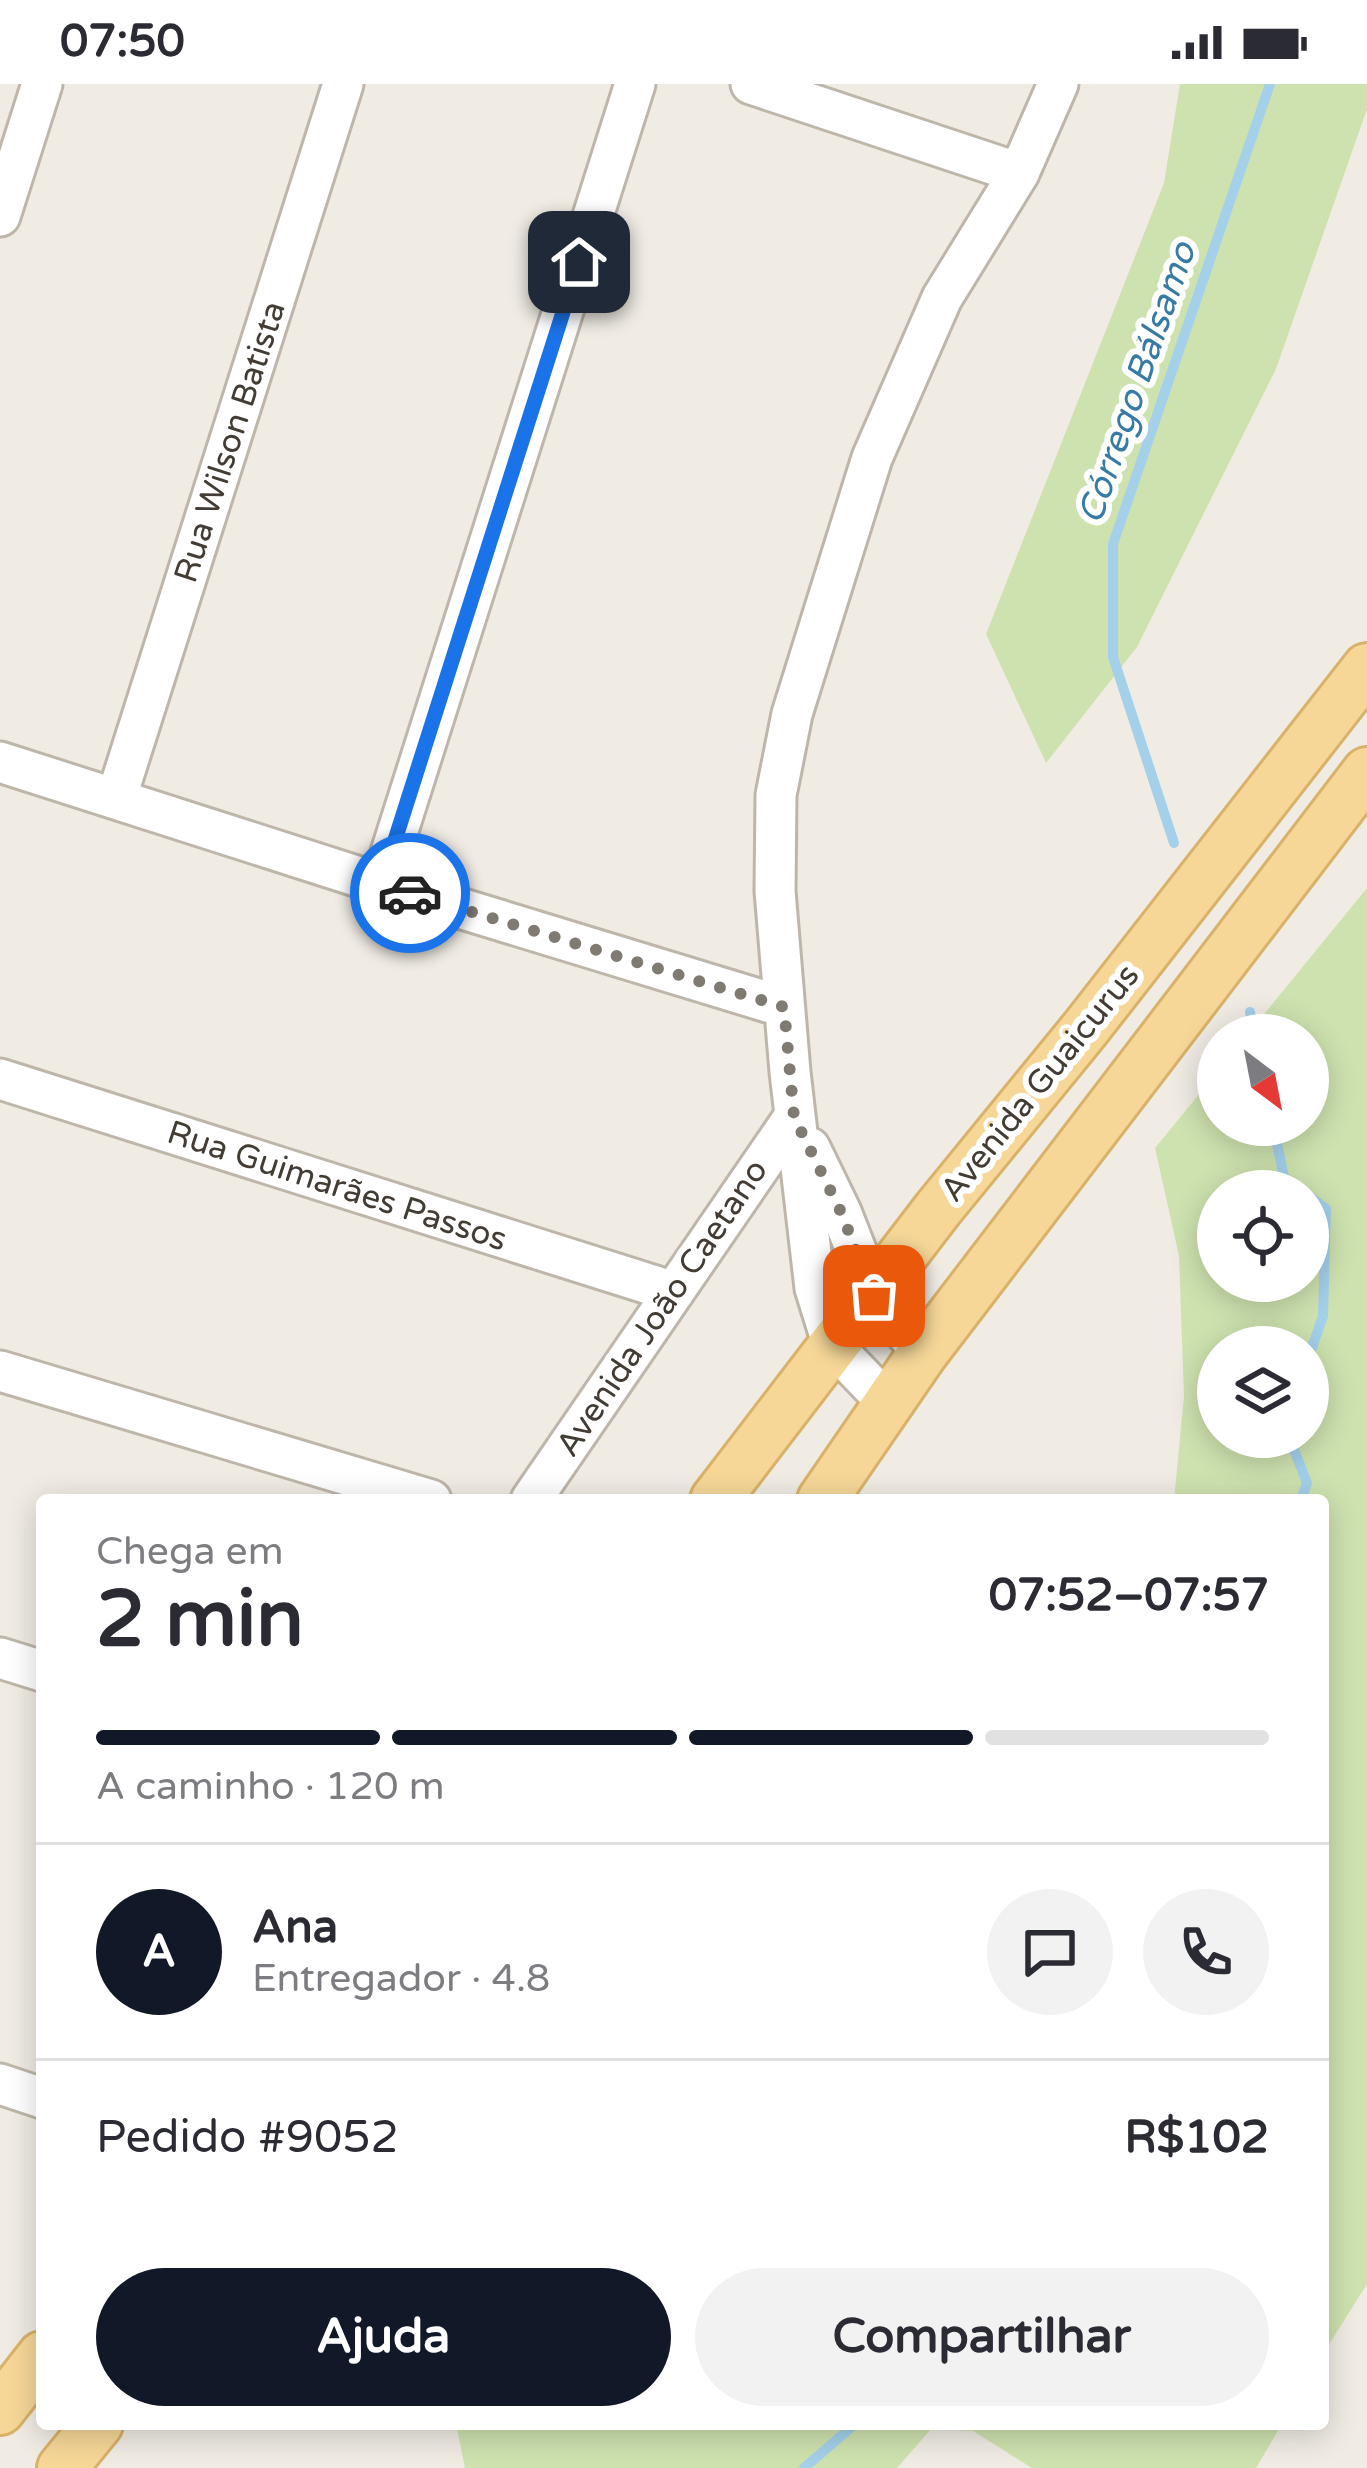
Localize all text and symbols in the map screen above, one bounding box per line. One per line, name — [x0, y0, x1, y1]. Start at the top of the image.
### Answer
text: 07:50 — [60, 15, 185, 69]
pin — [528, 211, 630, 313]
icon: home — [546, 229, 612, 295]
water label: Córrego Bálsamo — [1069, 235, 1206, 529]
street label: Rua Wilson Batista — [166, 296, 294, 588]
courier — [350, 833, 470, 953]
icon: car — [377, 860, 443, 926]
street label: Avenida Guaicurus — [932, 957, 1148, 1209]
north arrow — [1197, 1014, 1329, 1146]
map controls — [1197, 1014, 1329, 1458]
street label: Rua Guimarães Passos — [162, 1113, 512, 1259]
street label: Avenida João Caetano — [548, 1152, 776, 1464]
button: locate — [1197, 1170, 1329, 1302]
pin — [823, 1245, 925, 1347]
icon: bag — [841, 1263, 907, 1329]
button: layers — [1197, 1326, 1329, 1458]
text: Chega em — [96, 1528, 283, 1575]
text: 07:52–07:57 — [989, 1569, 1269, 1623]
text: 2 min — [96, 1573, 304, 1667]
text: A caminho · 120 m — [96, 1763, 445, 1810]
button: chat — [987, 1889, 1113, 2015]
button: phone — [1143, 1889, 1269, 2015]
text: Ana — [252, 1901, 338, 1955]
text: A — [142, 1925, 176, 1979]
text: Entregador · 4.8 — [252, 1955, 550, 2002]
text: Pedido #9052 — [96, 2111, 399, 2165]
text: R$102 — [1124, 2111, 1269, 2165]
button: Ajuda — [96, 2268, 671, 2406]
button: Compartilhar — [695, 2268, 1269, 2406]

